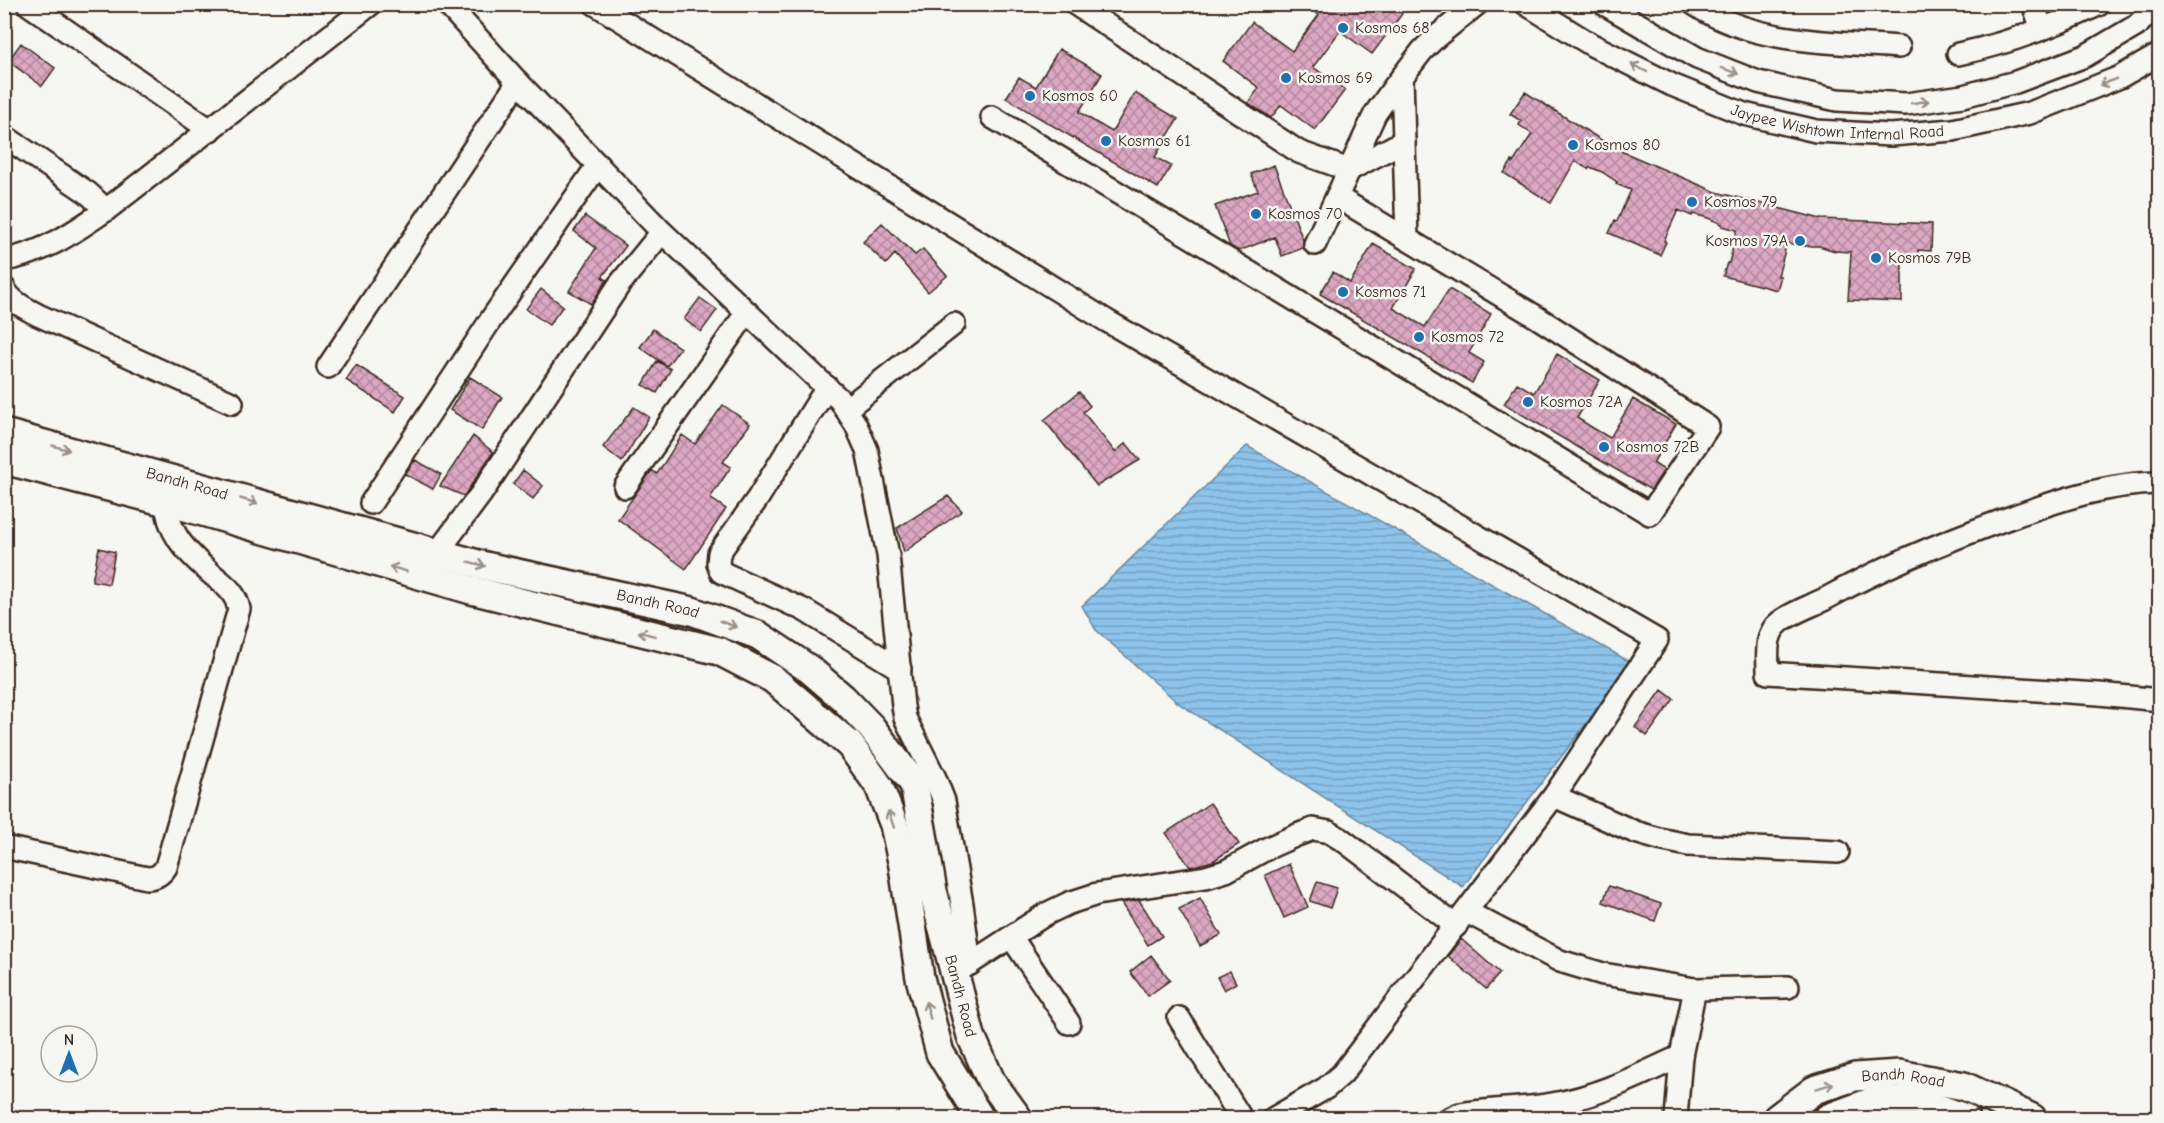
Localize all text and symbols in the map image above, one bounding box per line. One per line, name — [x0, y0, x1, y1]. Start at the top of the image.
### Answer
place label: Kosmos 68 — [1355, 19, 1429, 37]
marker: Kosmos 68 — [1336, 21, 1350, 35]
one-way arrow — [1631, 62, 1649, 74]
one-way arrow — [1720, 66, 1739, 77]
place label: Kosmos 69 — [1298, 69, 1373, 87]
marker: Kosmos 69 — [1279, 71, 1293, 85]
one-way arrow — [2100, 77, 2118, 88]
place label: Kosmos 60 — [1042, 87, 1118, 105]
marker: Kosmos 60 — [1023, 89, 1037, 103]
one-way arrow — [1910, 97, 1930, 108]
street label: Jaypee Wishtown Internal Road — [1728, 101, 1945, 144]
place label: Kosmos 61 — [1118, 132, 1191, 150]
marker: Kosmos 61 — [1099, 134, 1113, 148]
place label: Kosmos 80 — [1585, 136, 1661, 154]
marker: Kosmos 80 — [1566, 138, 1580, 152]
place label: Kosmos 79 — [1704, 193, 1778, 211]
marker: Kosmos 79 — [1685, 195, 1699, 209]
place label: Kosmos 70 — [1268, 205, 1343, 223]
marker: Kosmos 70 — [1249, 207, 1263, 221]
place label: Kosmos 79A — [1705, 232, 1788, 250]
marker: Kosmos 79A — [1793, 234, 1807, 248]
place label: Kosmos 79B — [1888, 249, 1972, 267]
marker: Kosmos 79B — [1869, 251, 1883, 265]
place label: Kosmos 71 — [1355, 283, 1426, 301]
marker: Kosmos 71 — [1336, 285, 1350, 299]
place label: Kosmos 72 — [1431, 328, 1505, 346]
marker: Kosmos 72 — [1412, 330, 1426, 344]
place label: Kosmos 72A — [1540, 393, 1623, 411]
marker: Kosmos 72A — [1521, 395, 1535, 409]
place label: Kosmos 72B — [1616, 438, 1699, 456]
marker: Kosmos 72B — [1597, 440, 1611, 454]
one-way arrow — [51, 443, 70, 455]
street label: Bandh Road — [144, 464, 230, 504]
one-way arrow — [239, 496, 258, 507]
one-way arrow — [467, 559, 486, 570]
one-way arrow — [389, 563, 408, 574]
street label: Bandh Road — [615, 586, 702, 622]
one-way arrow — [718, 620, 737, 631]
one-way arrow — [638, 627, 657, 639]
one-way arrow — [885, 810, 896, 828]
street label: Bandh Road — [941, 953, 980, 1039]
one-way arrow — [922, 1000, 934, 1019]
north arrow — [39, 1024, 99, 1084]
text: N — [64, 1031, 74, 1049]
street label: Bandh Road — [1861, 1065, 1946, 1091]
one-way arrow — [1815, 1080, 1834, 1091]

